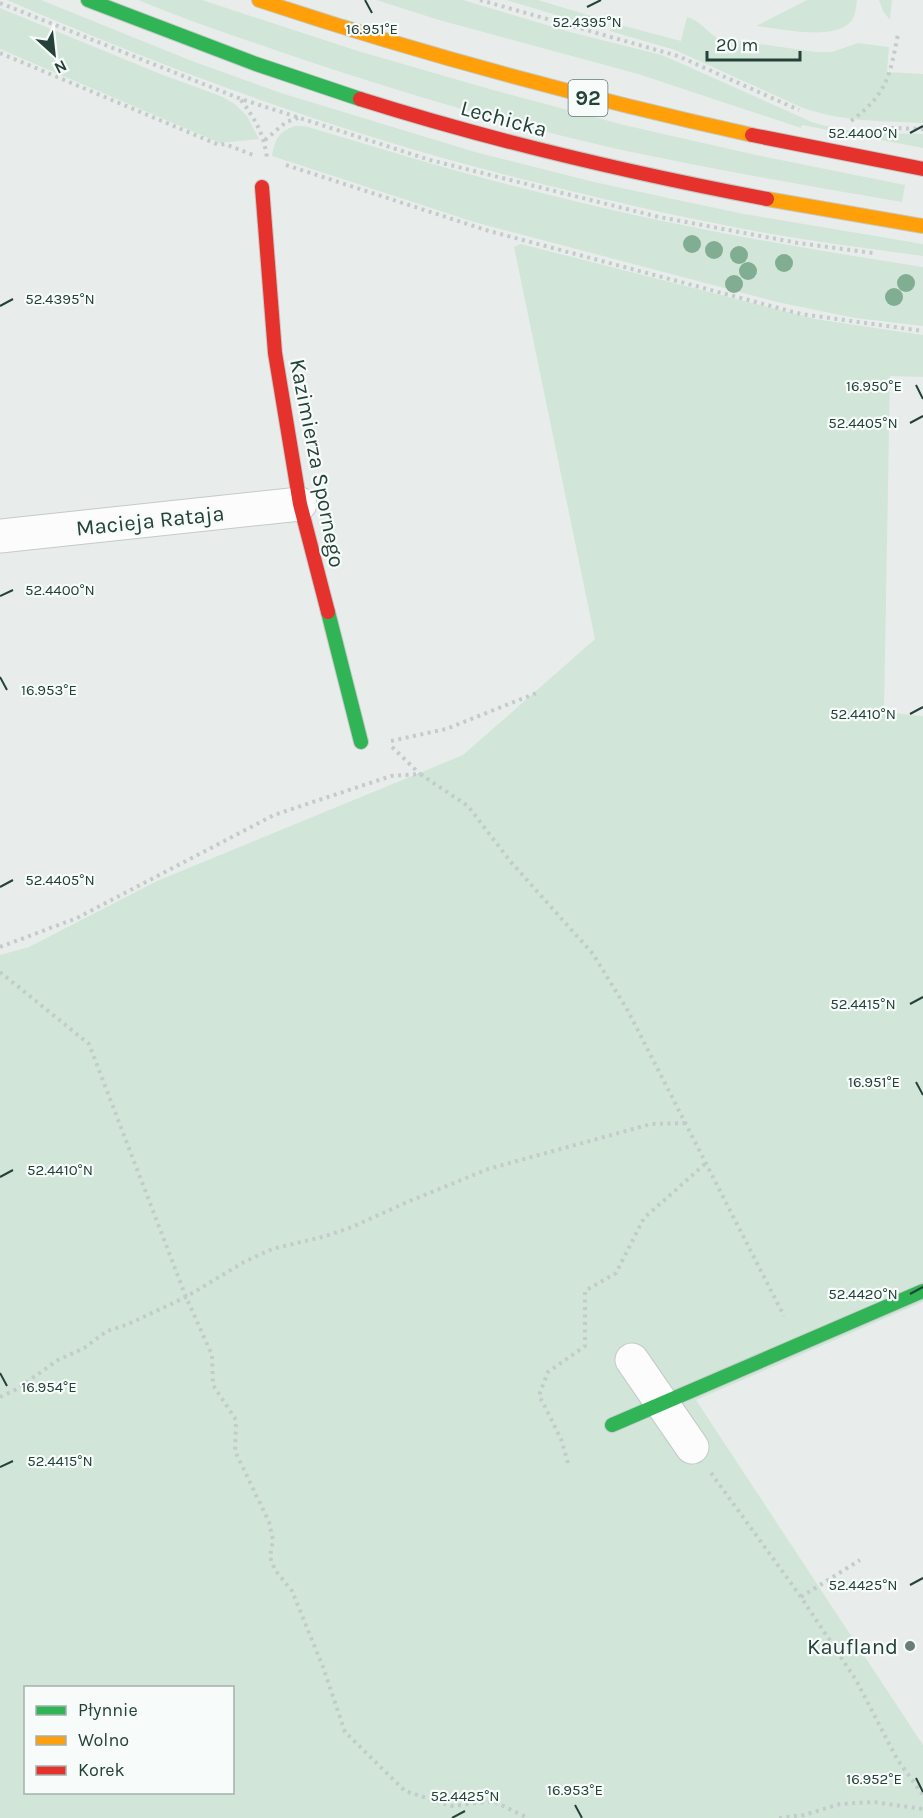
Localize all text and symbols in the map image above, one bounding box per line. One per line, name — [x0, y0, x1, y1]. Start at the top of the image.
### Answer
text: 52.4395°N — [552, 13, 622, 31]
text: 16.951°E — [346, 20, 398, 38]
north arrow — [24, 24, 84, 84]
scale bar — [707, 24, 800, 62]
text: 20 m — [716, 34, 758, 56]
text: N — [51, 56, 70, 78]
road number: 92 — [568, 80, 608, 116]
street label: Lechicka — [458, 95, 550, 143]
text: 52.4400°N — [828, 124, 898, 142]
text: 52.4395°N — [25, 290, 95, 308]
street label: Kazimierza Spornego — [284, 357, 350, 570]
text: 16.950°E — [846, 377, 902, 395]
text: 52.4405°N — [828, 414, 898, 432]
street label: Macieja Rataja — [75, 500, 226, 542]
text: 52.4400°N — [25, 581, 95, 599]
text: 16.953°E — [21, 681, 77, 699]
text: 52.4410°N — [830, 705, 896, 723]
text: 52.4405°N — [25, 871, 95, 889]
text: 52.4415°N — [830, 995, 896, 1013]
text: 16.951°E — [848, 1073, 900, 1091]
text: 52.4410°N — [27, 1161, 93, 1179]
text: 52.4420°N — [828, 1285, 898, 1303]
text: 16.954°E — [21, 1378, 77, 1396]
text: 52.4415°N — [27, 1452, 93, 1470]
text: 52.4425°N — [828, 1576, 898, 1594]
place label: Kaufland — [807, 1634, 898, 1660]
marker: Kaufland — [903, 1639, 917, 1653]
legend — [24, 1686, 234, 1794]
text: Płynnie — [78, 1699, 138, 1721]
text: Wolno — [78, 1729, 129, 1751]
text: Korek — [78, 1759, 125, 1781]
text: 16.952°E — [846, 1770, 902, 1788]
text: 16.953°E — [547, 1781, 603, 1799]
text: 52.4425°N — [430, 1787, 500, 1805]

